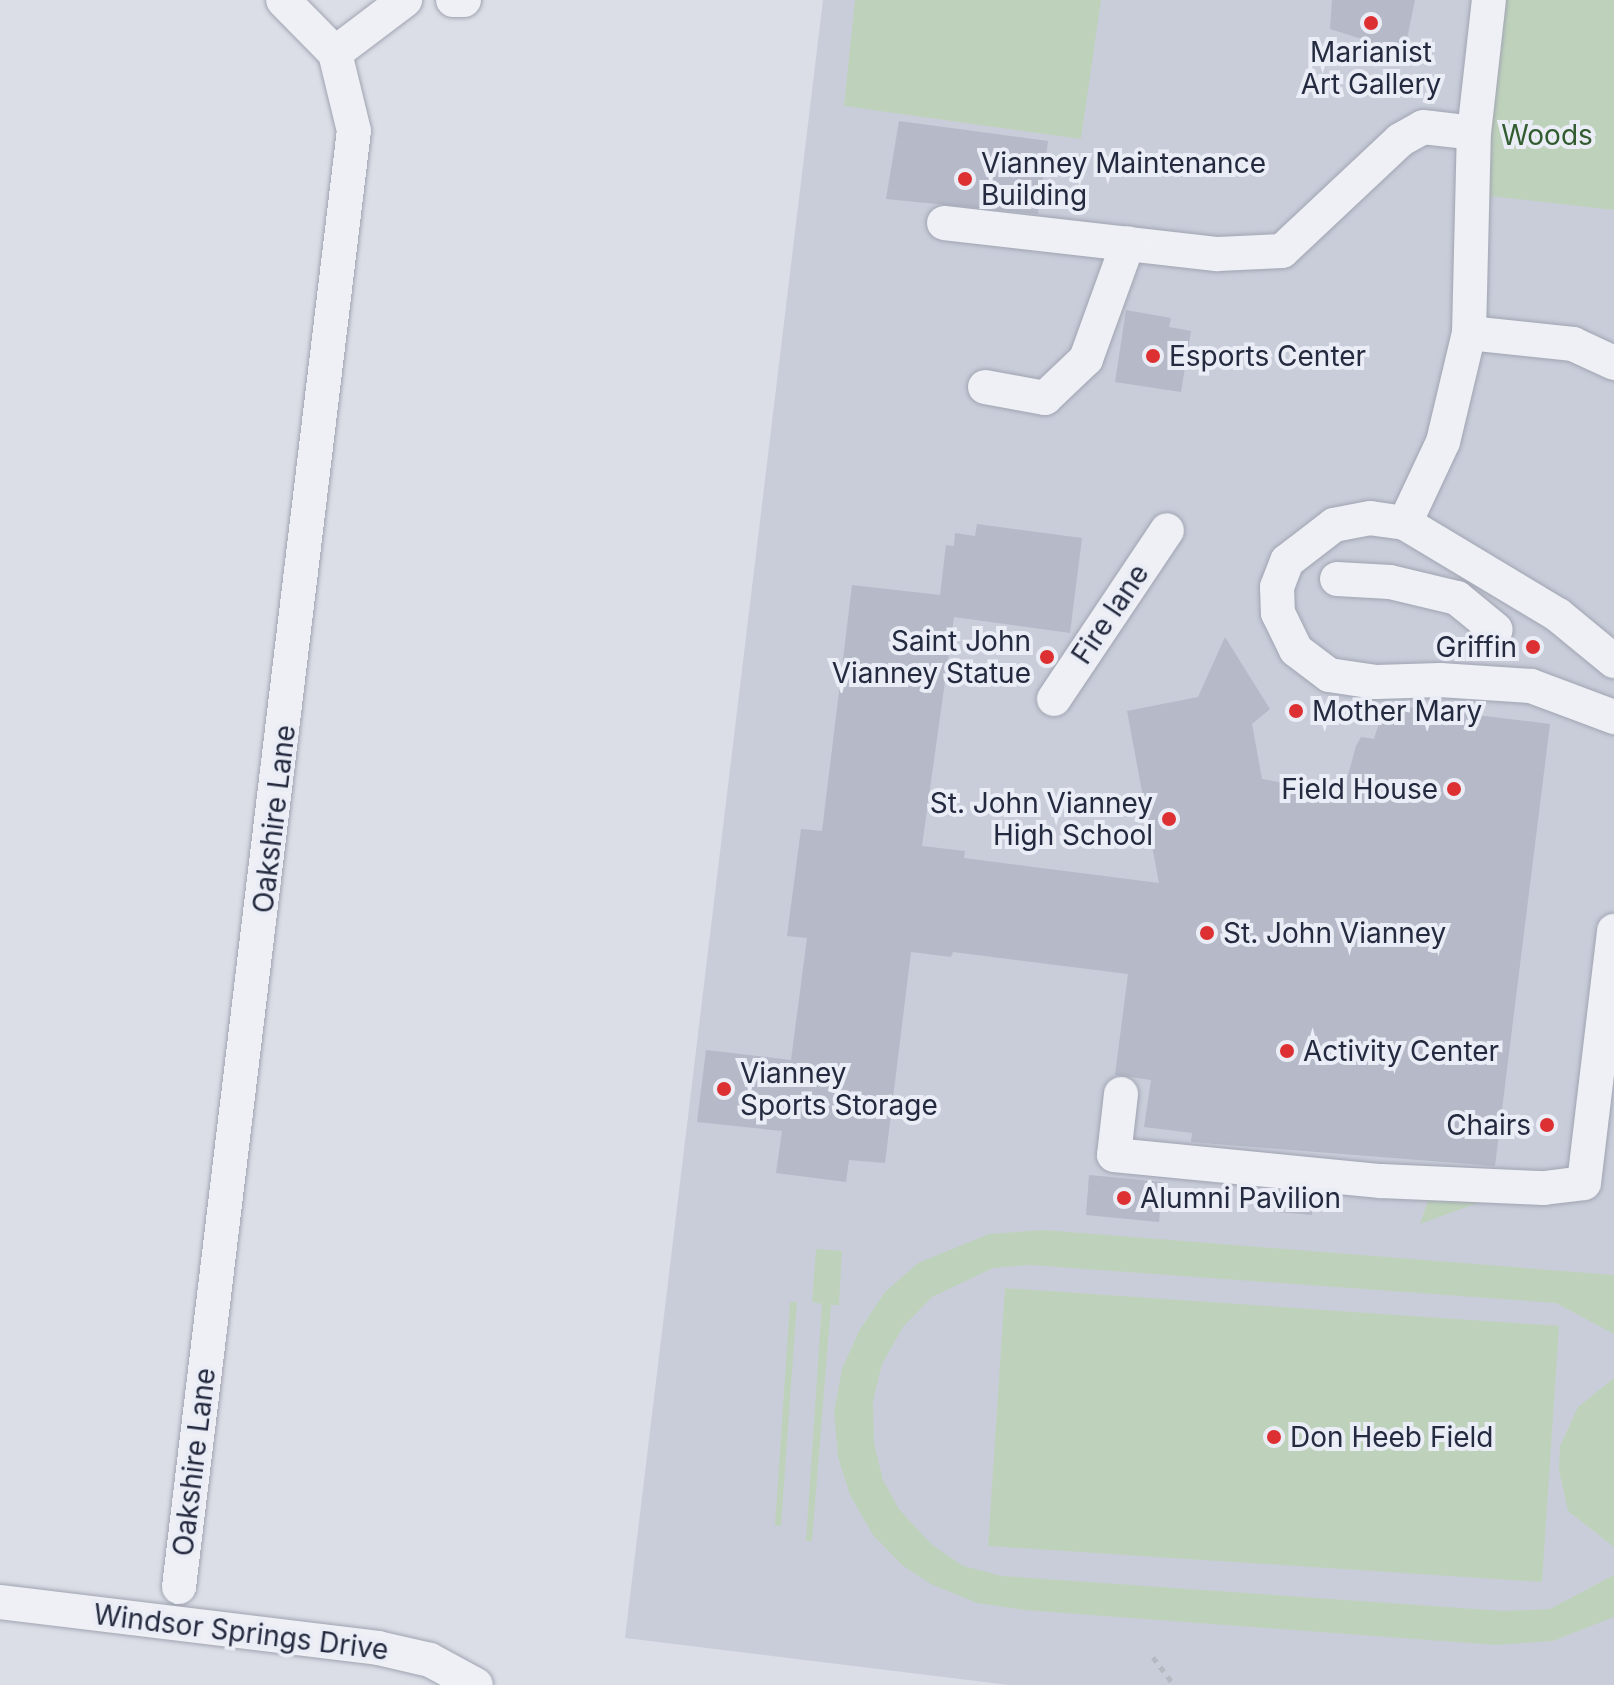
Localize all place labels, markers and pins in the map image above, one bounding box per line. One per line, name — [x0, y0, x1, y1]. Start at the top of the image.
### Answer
marker: Marianist Art Gallery — [1362, 14, 1380, 32]
place label: Marianist Art Gallery — [1301, 35, 1441, 101]
place label: Vianney Maintenance Building — [981, 146, 1266, 212]
marker: Vianney Maintenance Building — [956, 170, 974, 188]
place label: Esports Center — [1169, 339, 1366, 373]
marker: Esports Center — [1144, 347, 1162, 365]
place label: Saint John Vianney Statue — [832, 624, 1031, 690]
place label: Griffin — [1435, 630, 1517, 664]
marker: Griffin — [1524, 638, 1542, 656]
marker: Saint John Vianney Statue — [1038, 648, 1056, 666]
place label: Mother Mary — [1312, 694, 1482, 728]
marker: Mother Mary — [1287, 702, 1305, 720]
place label: Field House — [1281, 772, 1438, 806]
marker: Field House — [1445, 780, 1463, 798]
place label: St. John Vianney High School — [930, 786, 1153, 852]
marker: St. John Vianney High School — [1160, 810, 1178, 828]
place label: St. John Vianney — [1223, 916, 1446, 950]
marker: St. John Vianney — [1198, 924, 1216, 942]
place label: Activity Center — [1303, 1034, 1499, 1068]
marker: Activity Center — [1278, 1042, 1296, 1060]
place label: Vianney Sports Storage — [740, 1056, 938, 1122]
marker: Vianney Sports Storage — [715, 1080, 733, 1098]
place label: Chairs — [1446, 1108, 1531, 1142]
marker: Chairs — [1538, 1116, 1556, 1134]
place label: Alumni Pavilion — [1140, 1181, 1341, 1215]
marker: Alumni Pavilion — [1115, 1189, 1133, 1207]
place label: Don Heeb Field — [1290, 1420, 1493, 1454]
marker: Don Heeb Field — [1265, 1428, 1283, 1446]

